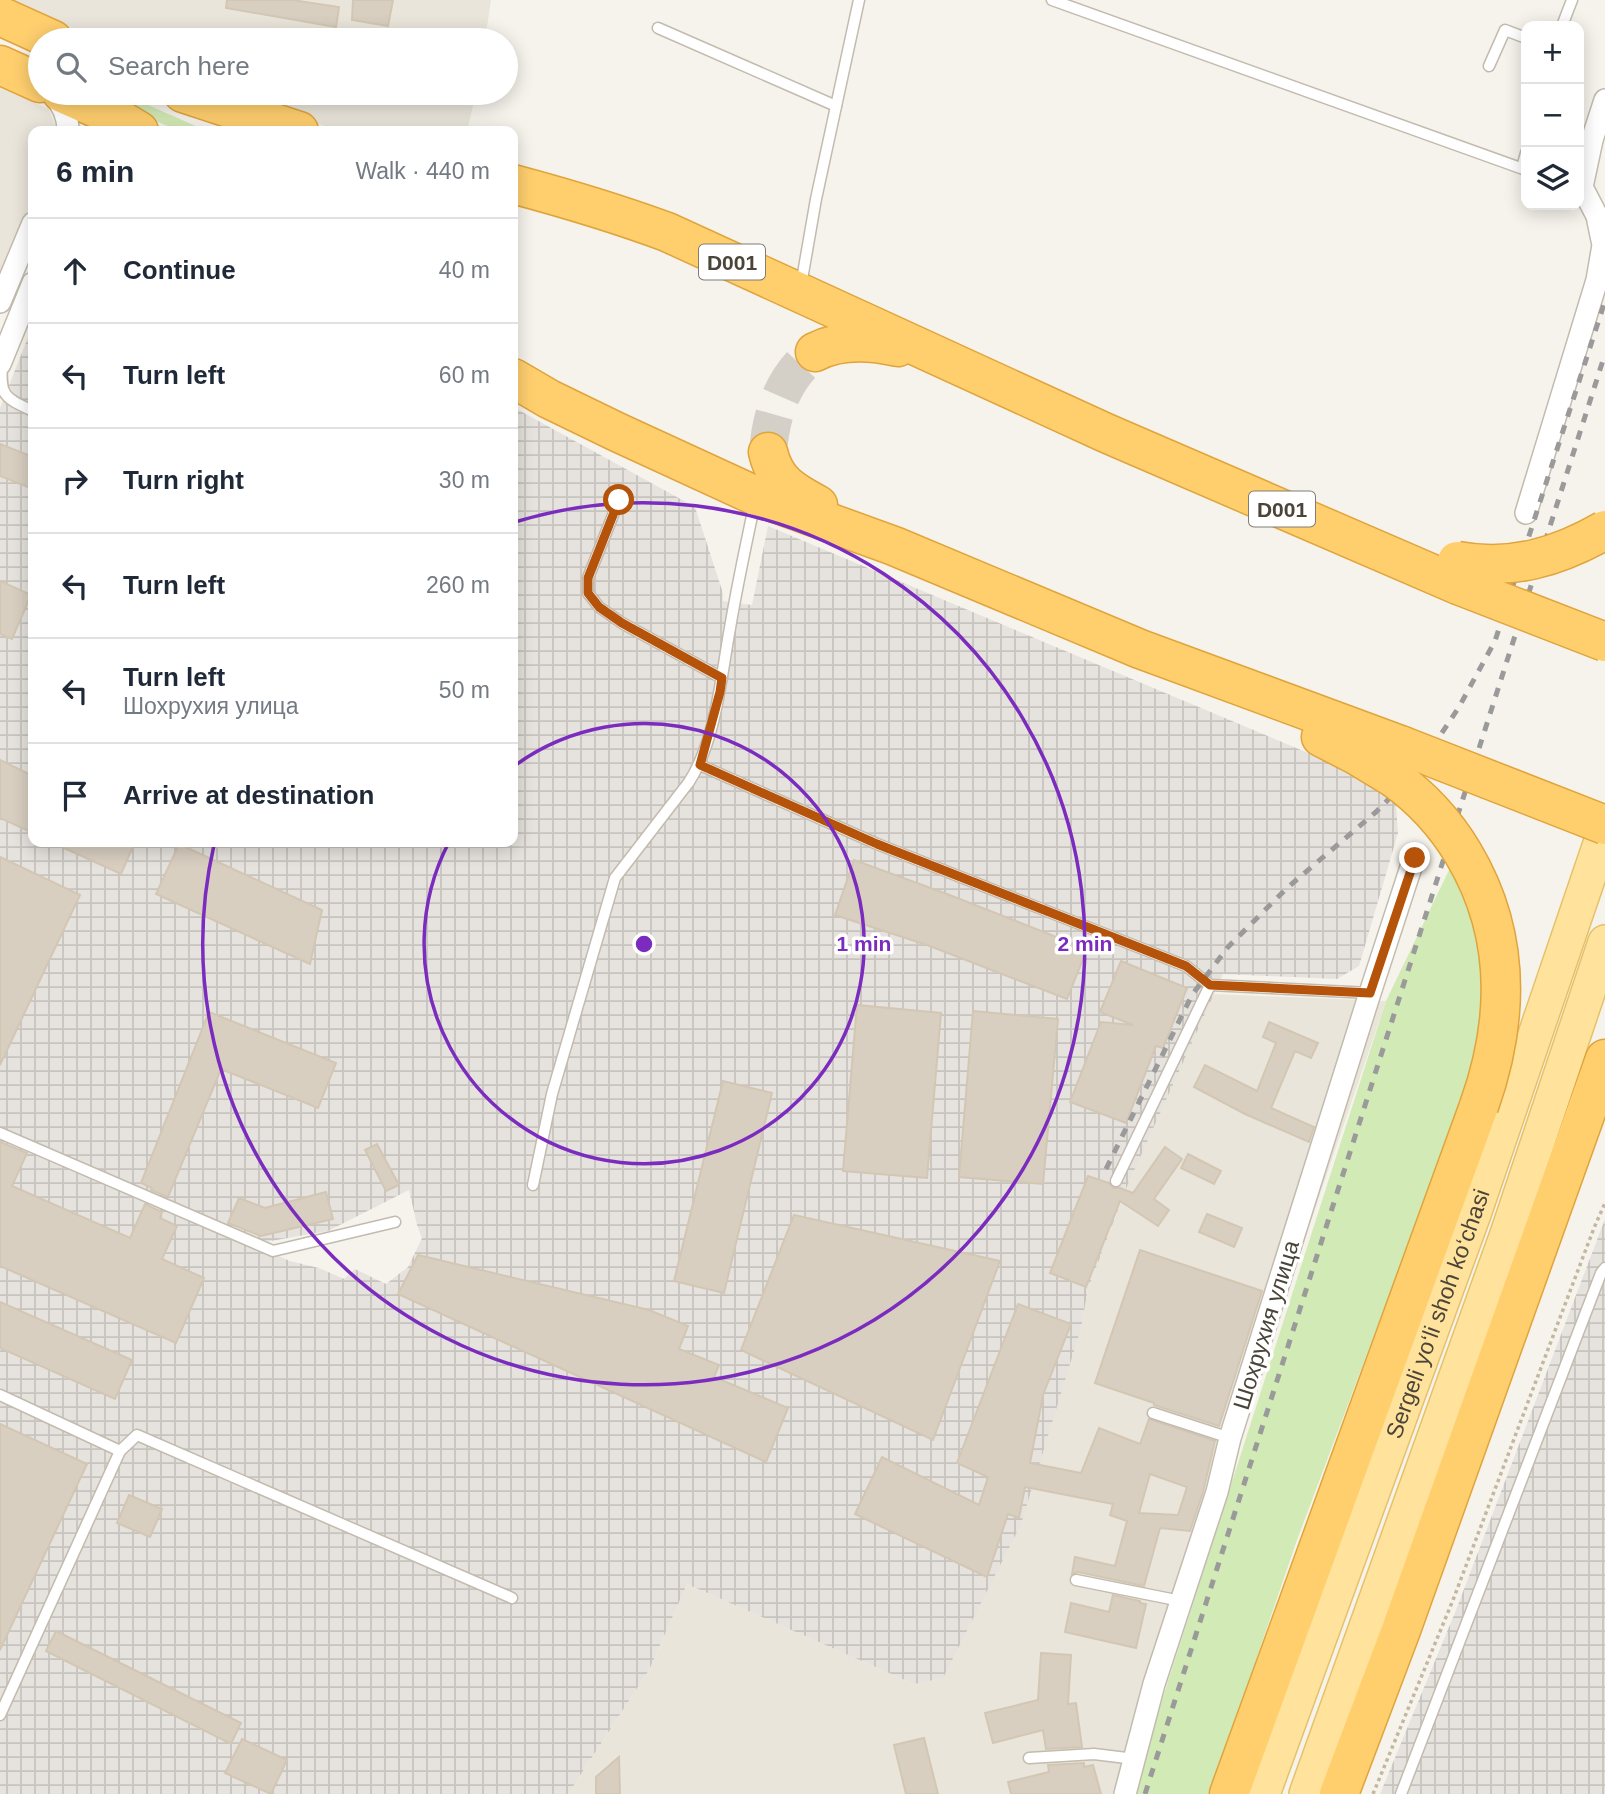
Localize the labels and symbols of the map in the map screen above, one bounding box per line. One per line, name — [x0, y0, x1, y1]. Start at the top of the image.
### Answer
road number: D001 — [699, 244, 765, 280]
route start — [603, 484, 634, 515]
road number: D001 — [1249, 491, 1315, 526]
route end — [1399, 842, 1430, 873]
centre of rings — [632, 932, 656, 956]
text: 1 min — [837, 932, 891, 955]
text: 2 min — [1058, 932, 1112, 955]
street label: Sergeli yo‘li shoh ko‘chasi — [1380, 1186, 1495, 1442]
street label: Шохрухия улица — [1228, 1237, 1304, 1413]

